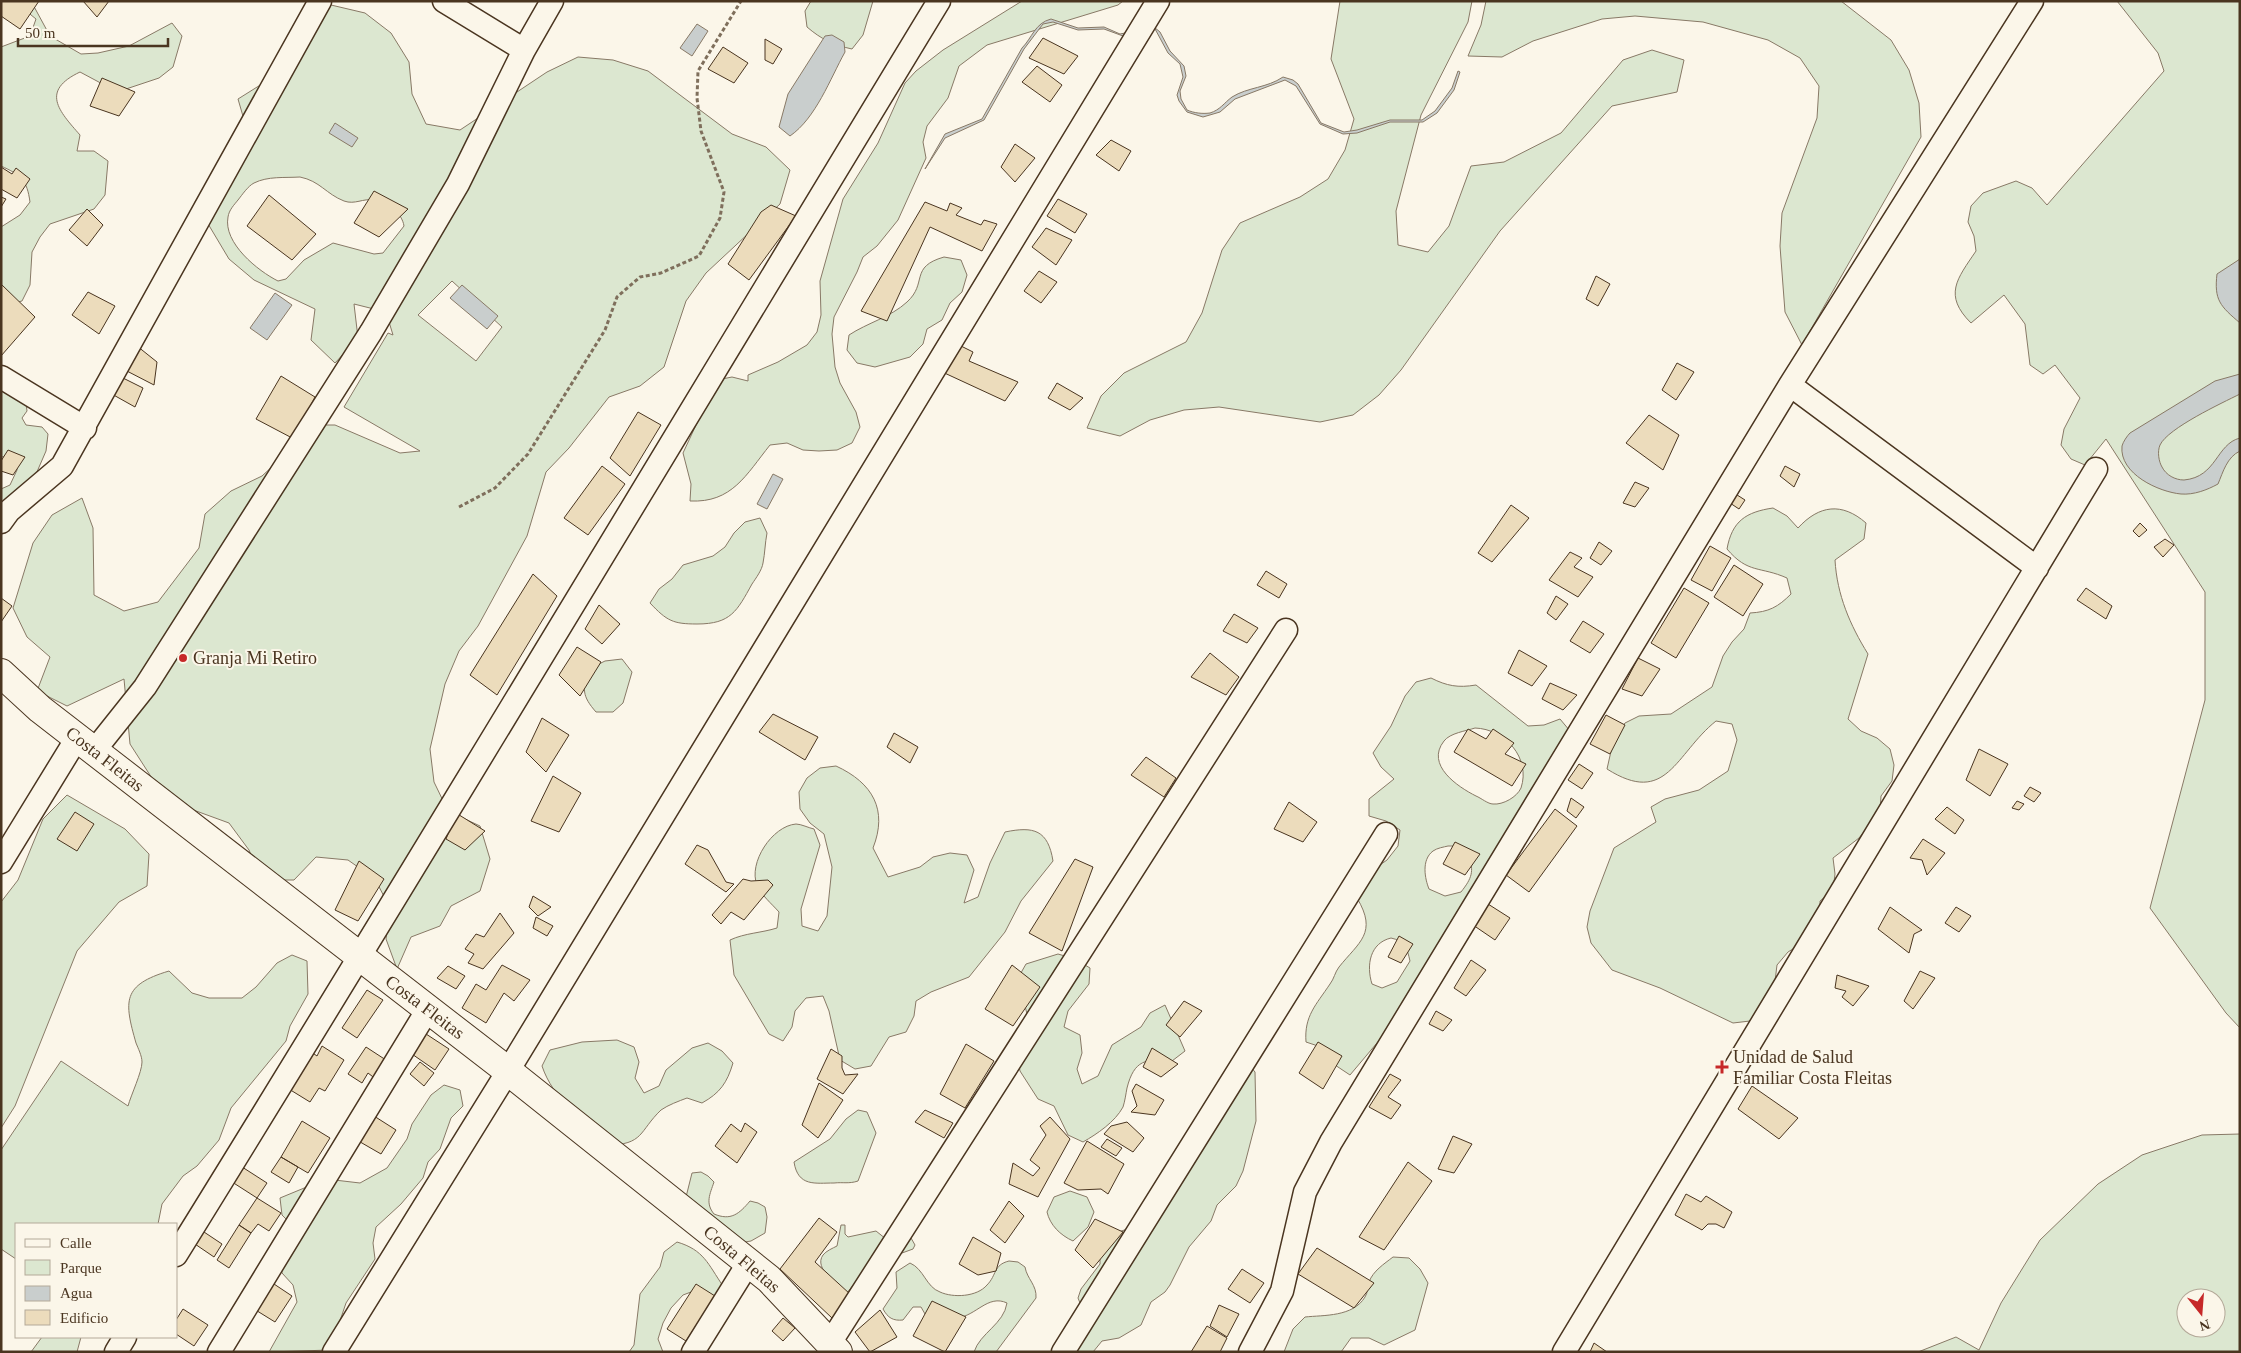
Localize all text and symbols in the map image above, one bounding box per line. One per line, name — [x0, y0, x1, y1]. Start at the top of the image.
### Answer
scale bar — [18, 15, 168, 47]
text: 50 m — [25, 25, 56, 41]
place label: Granja Mi Retiro — [193, 648, 317, 668]
marker: Granja Mi Retiro — [177, 652, 189, 664]
street label: Costa Fleitas — [62, 722, 148, 796]
street label: Costa Fleitas — [382, 971, 468, 1043]
place label: Unidad de Salud Familiar Costa Fleitas — [1733, 1047, 1892, 1088]
marker: Unidad de Salud Familiar Costa Fleitas — [1715, 1060, 1729, 1074]
street label: Costa Fleitas — [700, 1221, 784, 1297]
legend — [15, 1223, 178, 1338]
text: Calle — [60, 1235, 92, 1251]
text: Parque — [60, 1260, 102, 1276]
text: Agua — [60, 1285, 93, 1301]
north arrow — [2176, 1288, 2226, 1338]
text: Edificio — [60, 1310, 108, 1326]
text: N — [2198, 1316, 2212, 1334]

